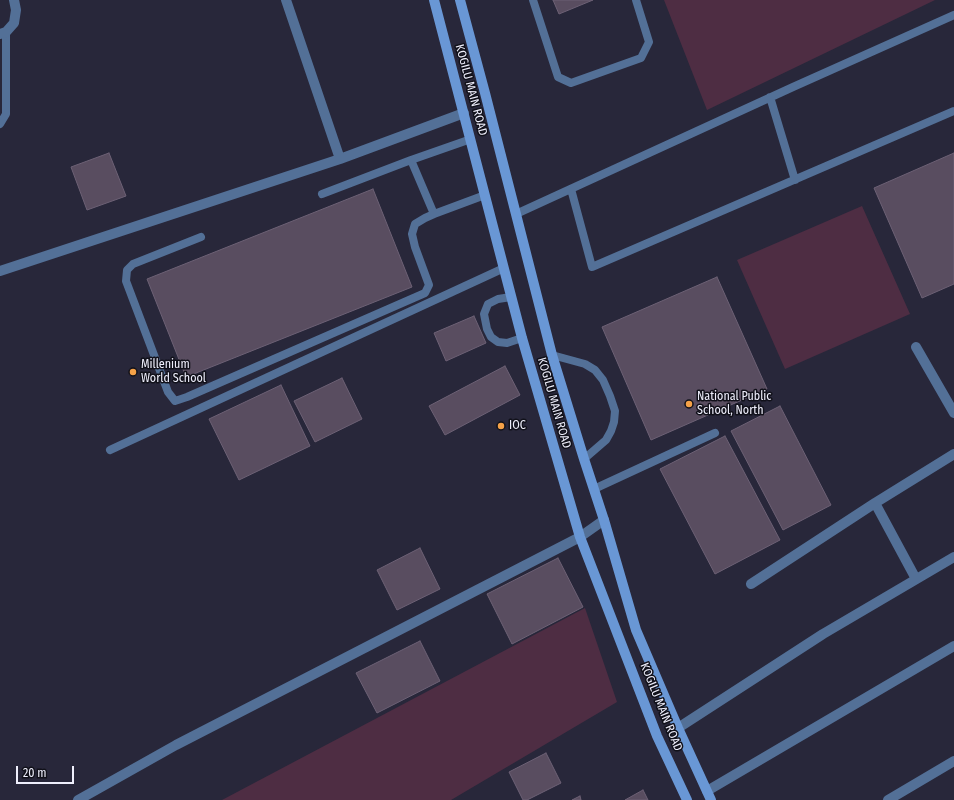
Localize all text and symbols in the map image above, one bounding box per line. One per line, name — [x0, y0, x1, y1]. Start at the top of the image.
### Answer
street label: KOGILU MAIN ROAD — [452, 43, 490, 137]
street label: KOGILU MAIN ROAD — [534, 356, 574, 450]
place label: Millenium World School — [141, 358, 206, 386]
marker: Millenium World School — [128, 367, 138, 377]
place label: National Public School, North — [697, 390, 771, 418]
marker: National Public School, North — [684, 399, 694, 409]
place label: IOC — [509, 419, 526, 433]
marker: IOC — [496, 421, 506, 431]
street label: KOGILU MAIN ROAD — [637, 661, 685, 753]
scale bar — [18, 758, 76, 784]
text: 20 m — [23, 766, 47, 780]

